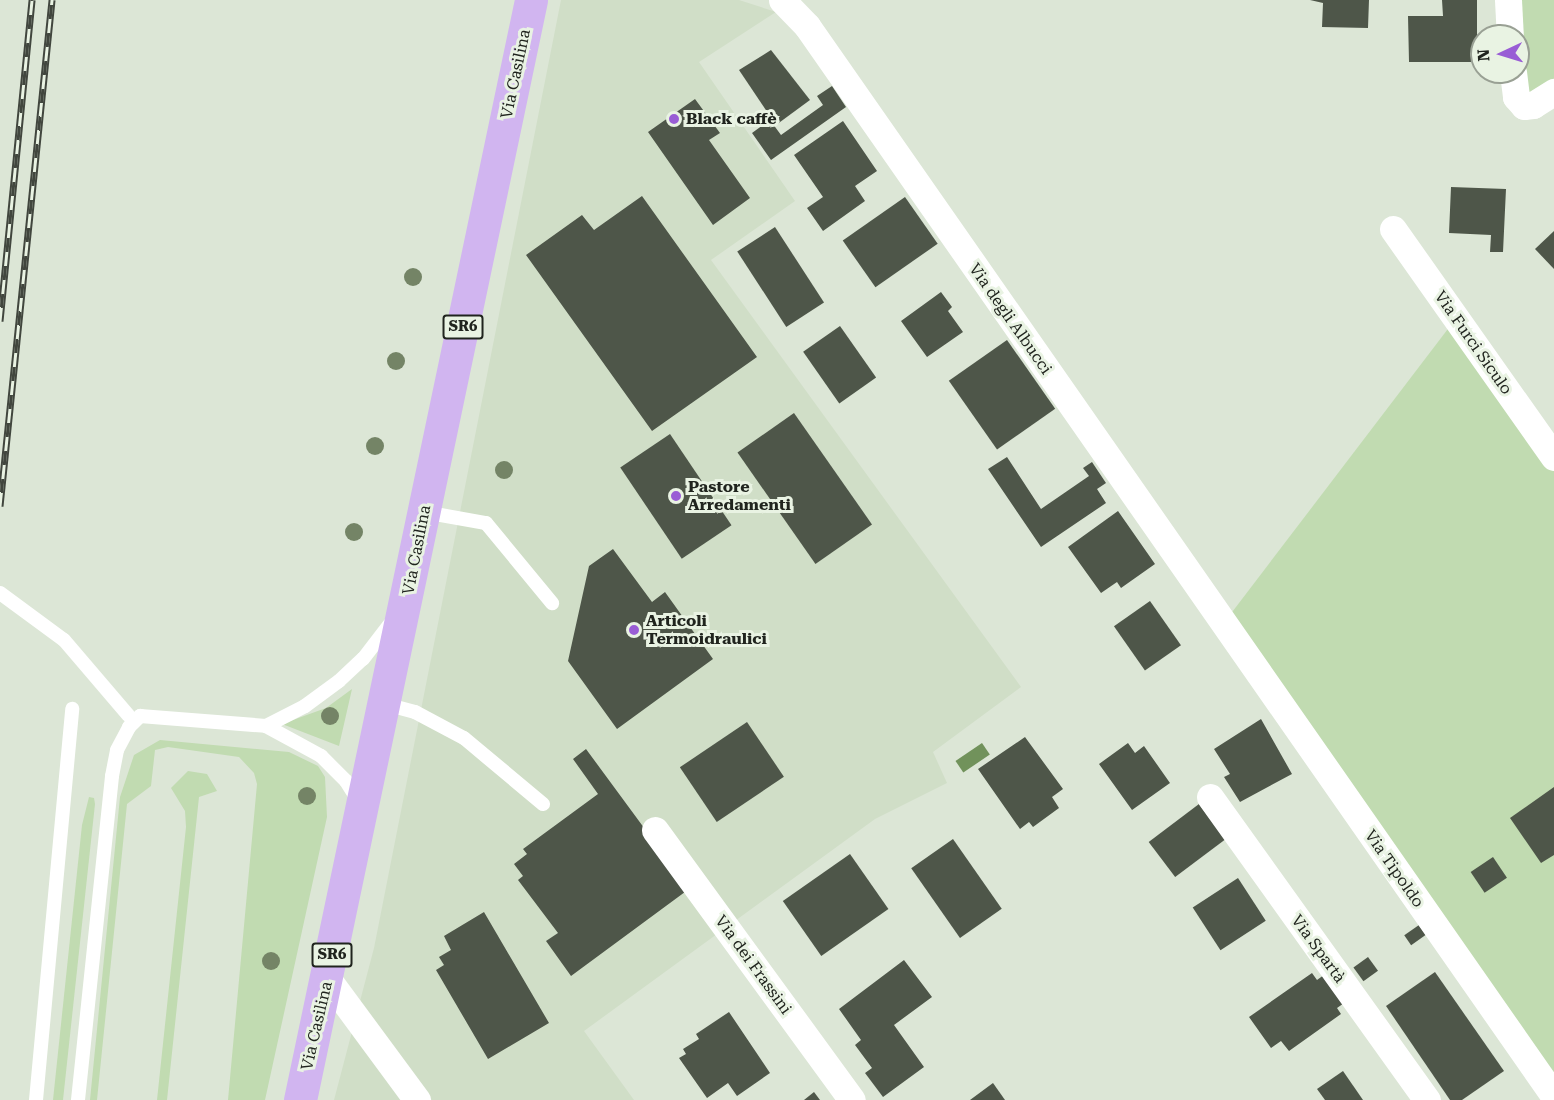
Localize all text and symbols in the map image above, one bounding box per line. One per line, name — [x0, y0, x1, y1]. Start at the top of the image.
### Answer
north arrow — [1470, 24, 1530, 84]
street label: Via Casilina — [497, 28, 535, 120]
text: N — [1474, 48, 1493, 62]
place label: Black caffè — [686, 109, 777, 129]
marker: Black caffè — [667, 112, 681, 126]
street label: Via degli Albucci — [965, 260, 1055, 378]
street label: Via Furci Siculo — [1430, 288, 1516, 398]
road number: SR6 — [442, 315, 484, 339]
place label: Pastore Arredamenti — [688, 477, 791, 515]
marker: Pastore Arredamenti — [669, 489, 683, 503]
street label: Via Casilina — [399, 504, 435, 596]
place label: Articoli Termoidraulici — [646, 611, 767, 649]
marker: Articoli Termoidraulici — [627, 623, 641, 637]
street label: Via Tipoldo — [1360, 827, 1428, 911]
street label: Via Spartà — [1287, 911, 1349, 987]
street label: Via dei Frassini — [711, 912, 795, 1018]
road number: SR6 — [311, 943, 353, 967]
street label: Via Casilina — [297, 980, 337, 1072]

